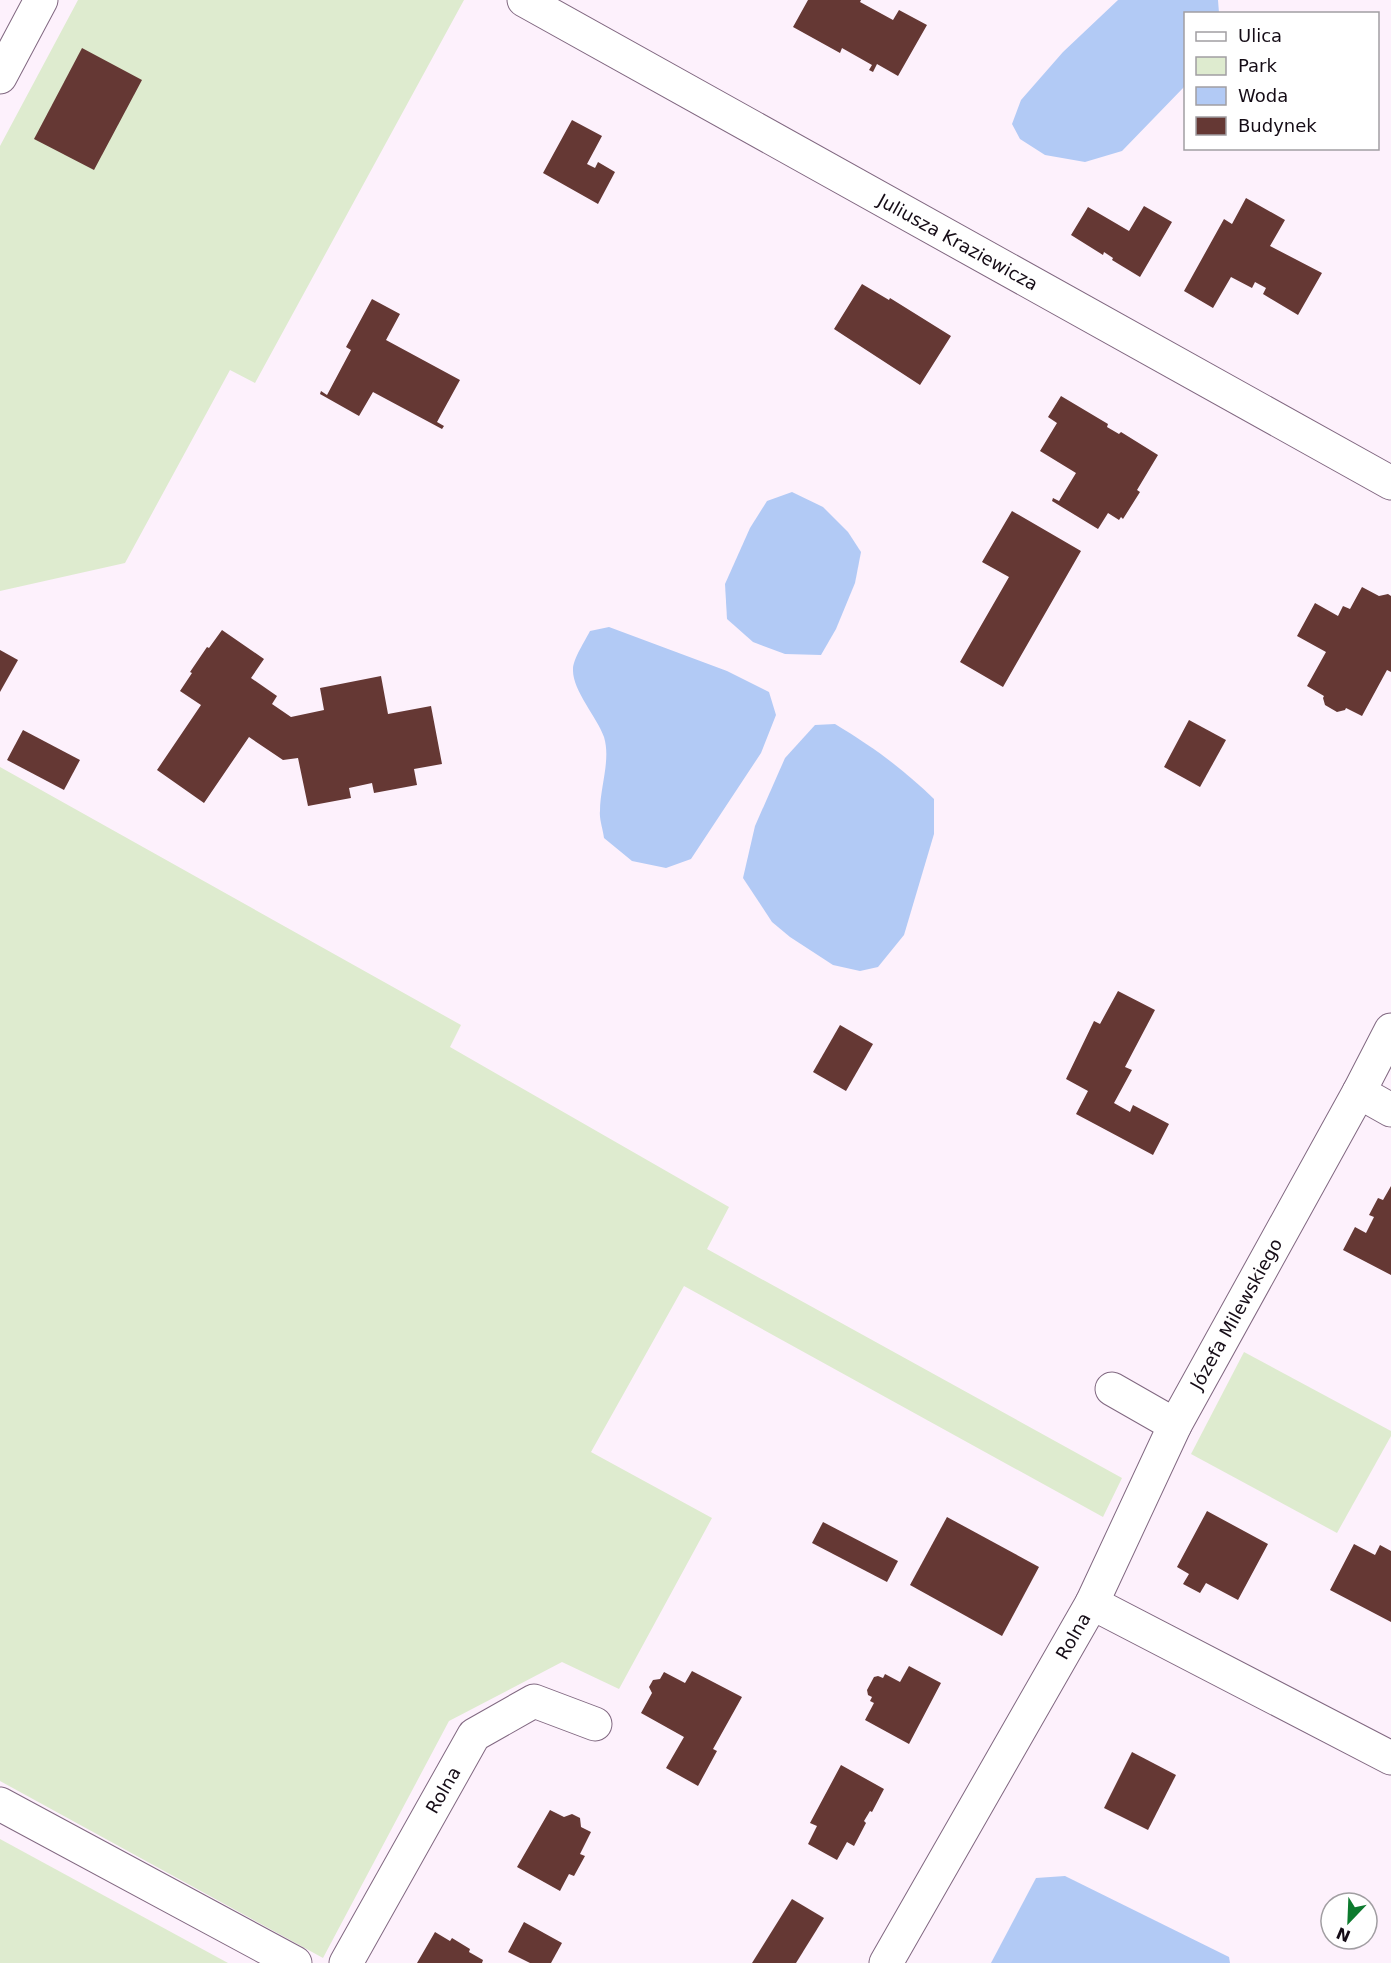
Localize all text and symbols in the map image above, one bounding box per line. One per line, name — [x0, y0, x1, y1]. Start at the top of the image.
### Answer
legend — [1184, 12, 1379, 150]
text: Ulica — [1238, 25, 1282, 46]
text: Park — [1238, 55, 1277, 76]
text: Woda — [1238, 85, 1288, 106]
text: Budynek — [1238, 115, 1317, 136]
street label: Juliusza Kraziewicza — [874, 189, 1042, 295]
street label: Józefa Milewskiego — [1185, 1235, 1286, 1394]
street label: Rolna — [1051, 1609, 1095, 1663]
street label: Rolna — [421, 1763, 465, 1817]
north arrow — [1319, 1891, 1379, 1951]
text: N — [1333, 1923, 1353, 1946]

